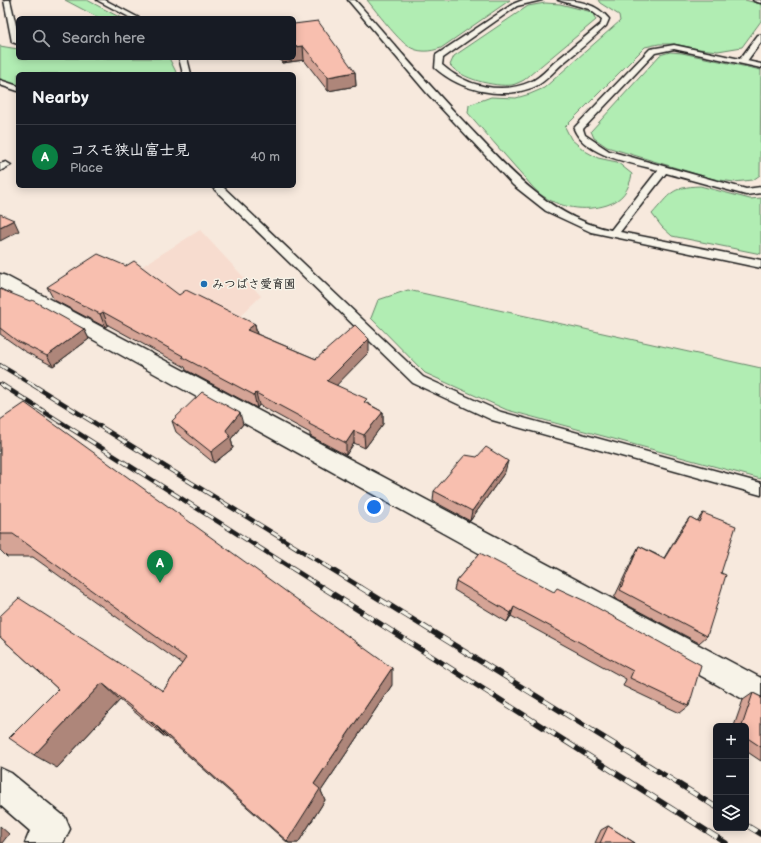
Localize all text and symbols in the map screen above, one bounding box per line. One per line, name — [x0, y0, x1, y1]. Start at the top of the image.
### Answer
search box — [16, 16, 296, 60]
icon: search — [30, 27, 52, 49]
text: Search here — [62, 29, 145, 48]
text: Nearby — [32, 88, 89, 108]
text: コスモ狭山富士見 — [70, 141, 189, 160]
text: A — [41, 149, 49, 165]
text: 40 m — [250, 149, 280, 165]
text: Place — [70, 160, 103, 176]
place label: みつばさ愛育園 — [212, 277, 296, 292]
marker: みつばさ愛育園 — [199, 279, 209, 289]
your location — [364, 497, 384, 517]
pin: A — [147, 550, 173, 583]
map controls — [713, 723, 749, 831]
button: + — [713, 723, 749, 759]
button: − — [713, 759, 749, 795]
button: layers — [713, 795, 749, 831]

